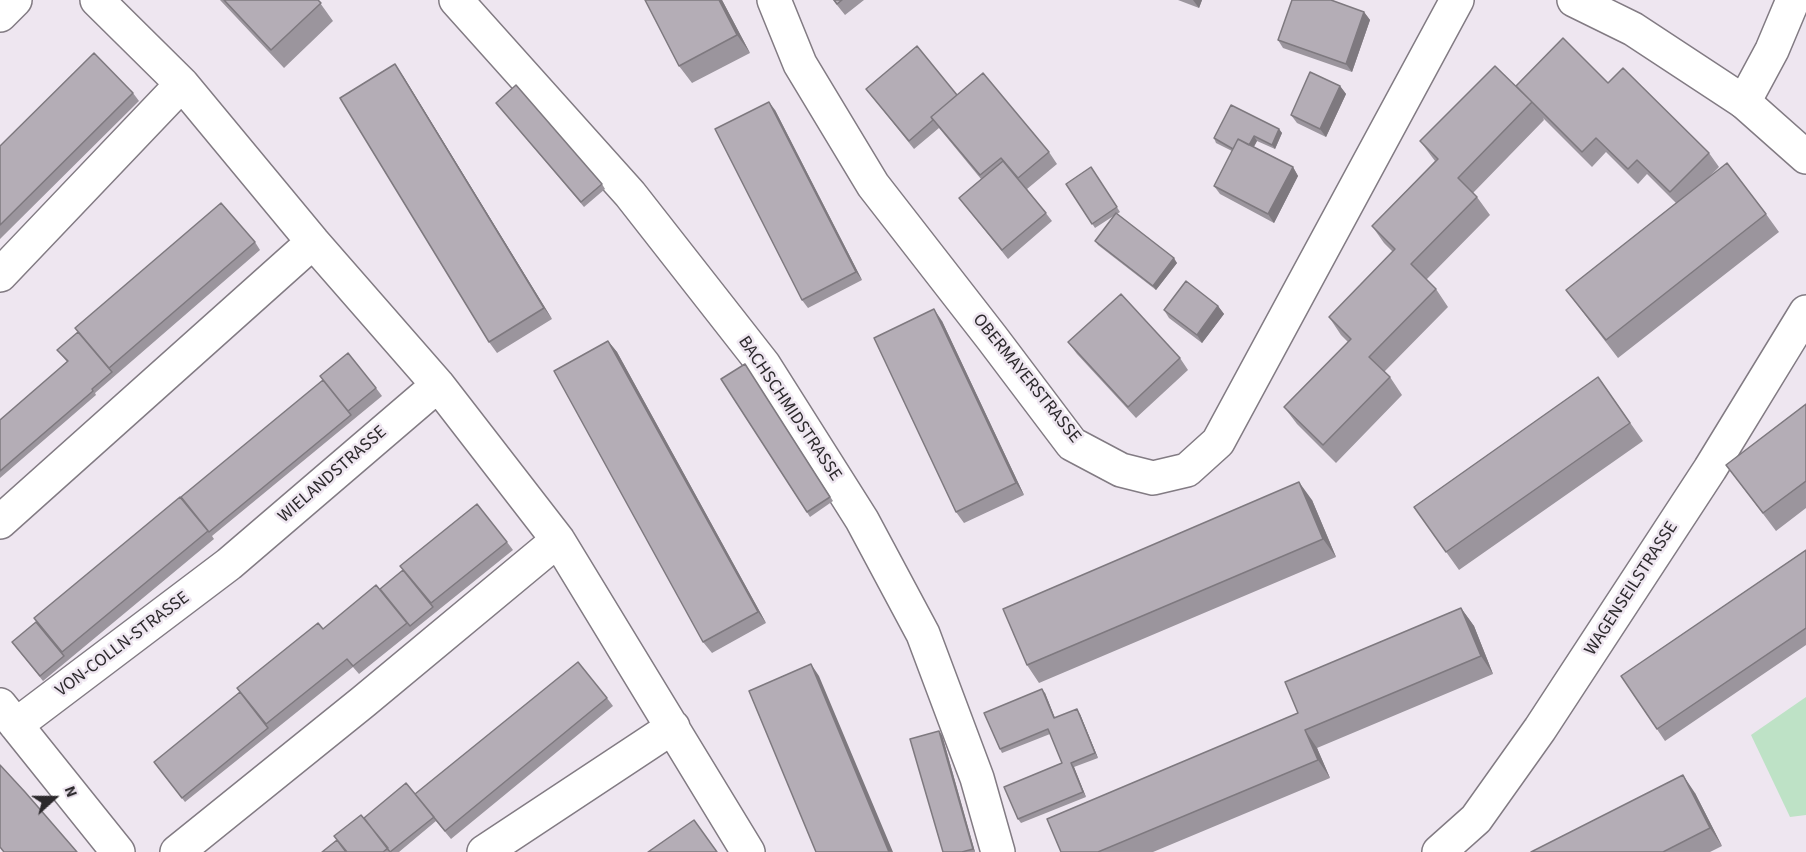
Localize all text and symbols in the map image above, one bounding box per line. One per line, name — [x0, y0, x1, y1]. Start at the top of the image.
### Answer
street label: OBERMAYERSTRASSE — [967, 310, 1085, 448]
street label: BACHSCHMIDSTRASSE — [733, 332, 845, 486]
street label: WIELANDSTRASSE — [274, 422, 392, 528]
street label: WAGENSEILSTRASSE — [1581, 518, 1683, 660]
street label: VON-COLLN-STRASSE — [52, 588, 194, 702]
north arrow — [24, 768, 84, 828]
text: N — [59, 783, 83, 800]

